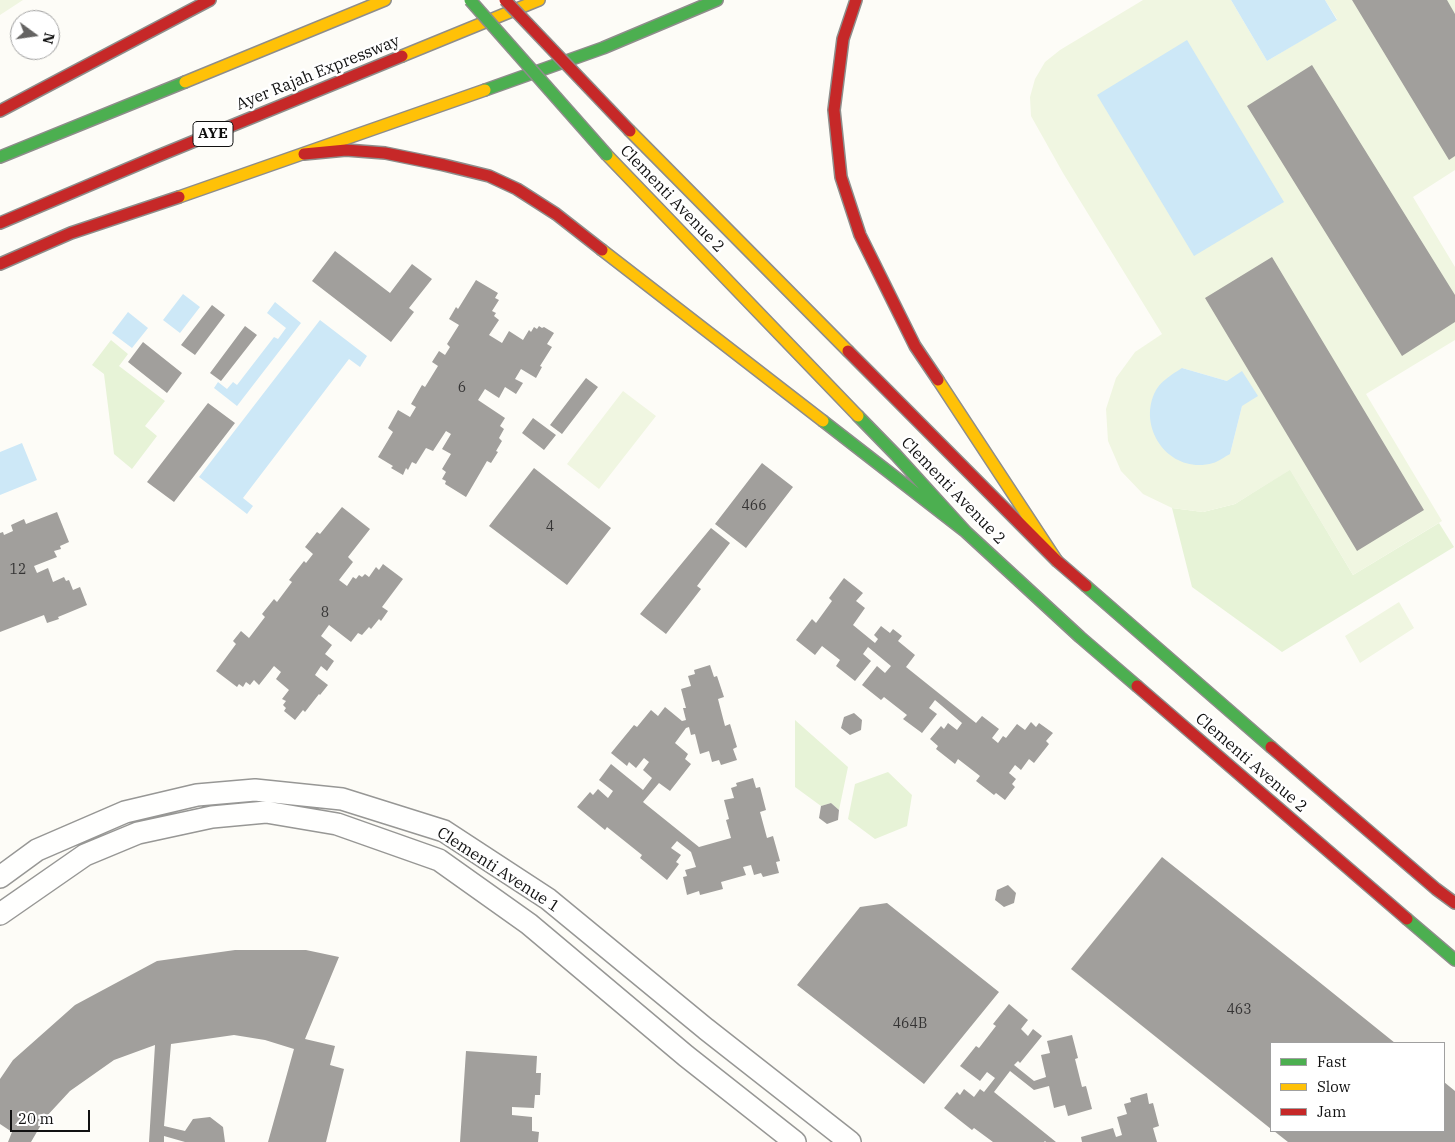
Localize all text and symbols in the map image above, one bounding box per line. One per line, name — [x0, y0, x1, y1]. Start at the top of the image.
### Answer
north arrow — [10, 10, 60, 60]
text: N — [39, 31, 59, 46]
street label: Ayer Rajah Expressway — [233, 31, 403, 115]
road number: AYE — [193, 122, 233, 146]
street label: Clementi Avenue 2 — [616, 141, 728, 257]
house number: 6 — [458, 380, 466, 396]
street label: Clementi Avenue 2 — [897, 433, 1009, 549]
house number: 466 — [741, 498, 767, 514]
house number: 4 — [546, 519, 554, 535]
house number: 12 — [10, 562, 26, 578]
house number: 8 — [321, 605, 329, 621]
street label: Clementi Avenue 2 — [1191, 709, 1311, 817]
street label: Clementi Avenue 1 — [433, 823, 563, 917]
house number: 463 — [1226, 1002, 1252, 1018]
house number: 464B — [893, 1016, 927, 1032]
legend — [1270, 1042, 1445, 1132]
text: Fast — [1317, 1052, 1347, 1071]
text: Slow — [1317, 1077, 1350, 1096]
scale bar — [12, 1100, 92, 1132]
text: Jam — [1317, 1102, 1346, 1121]
text: 20 m — [18, 1109, 54, 1128]

